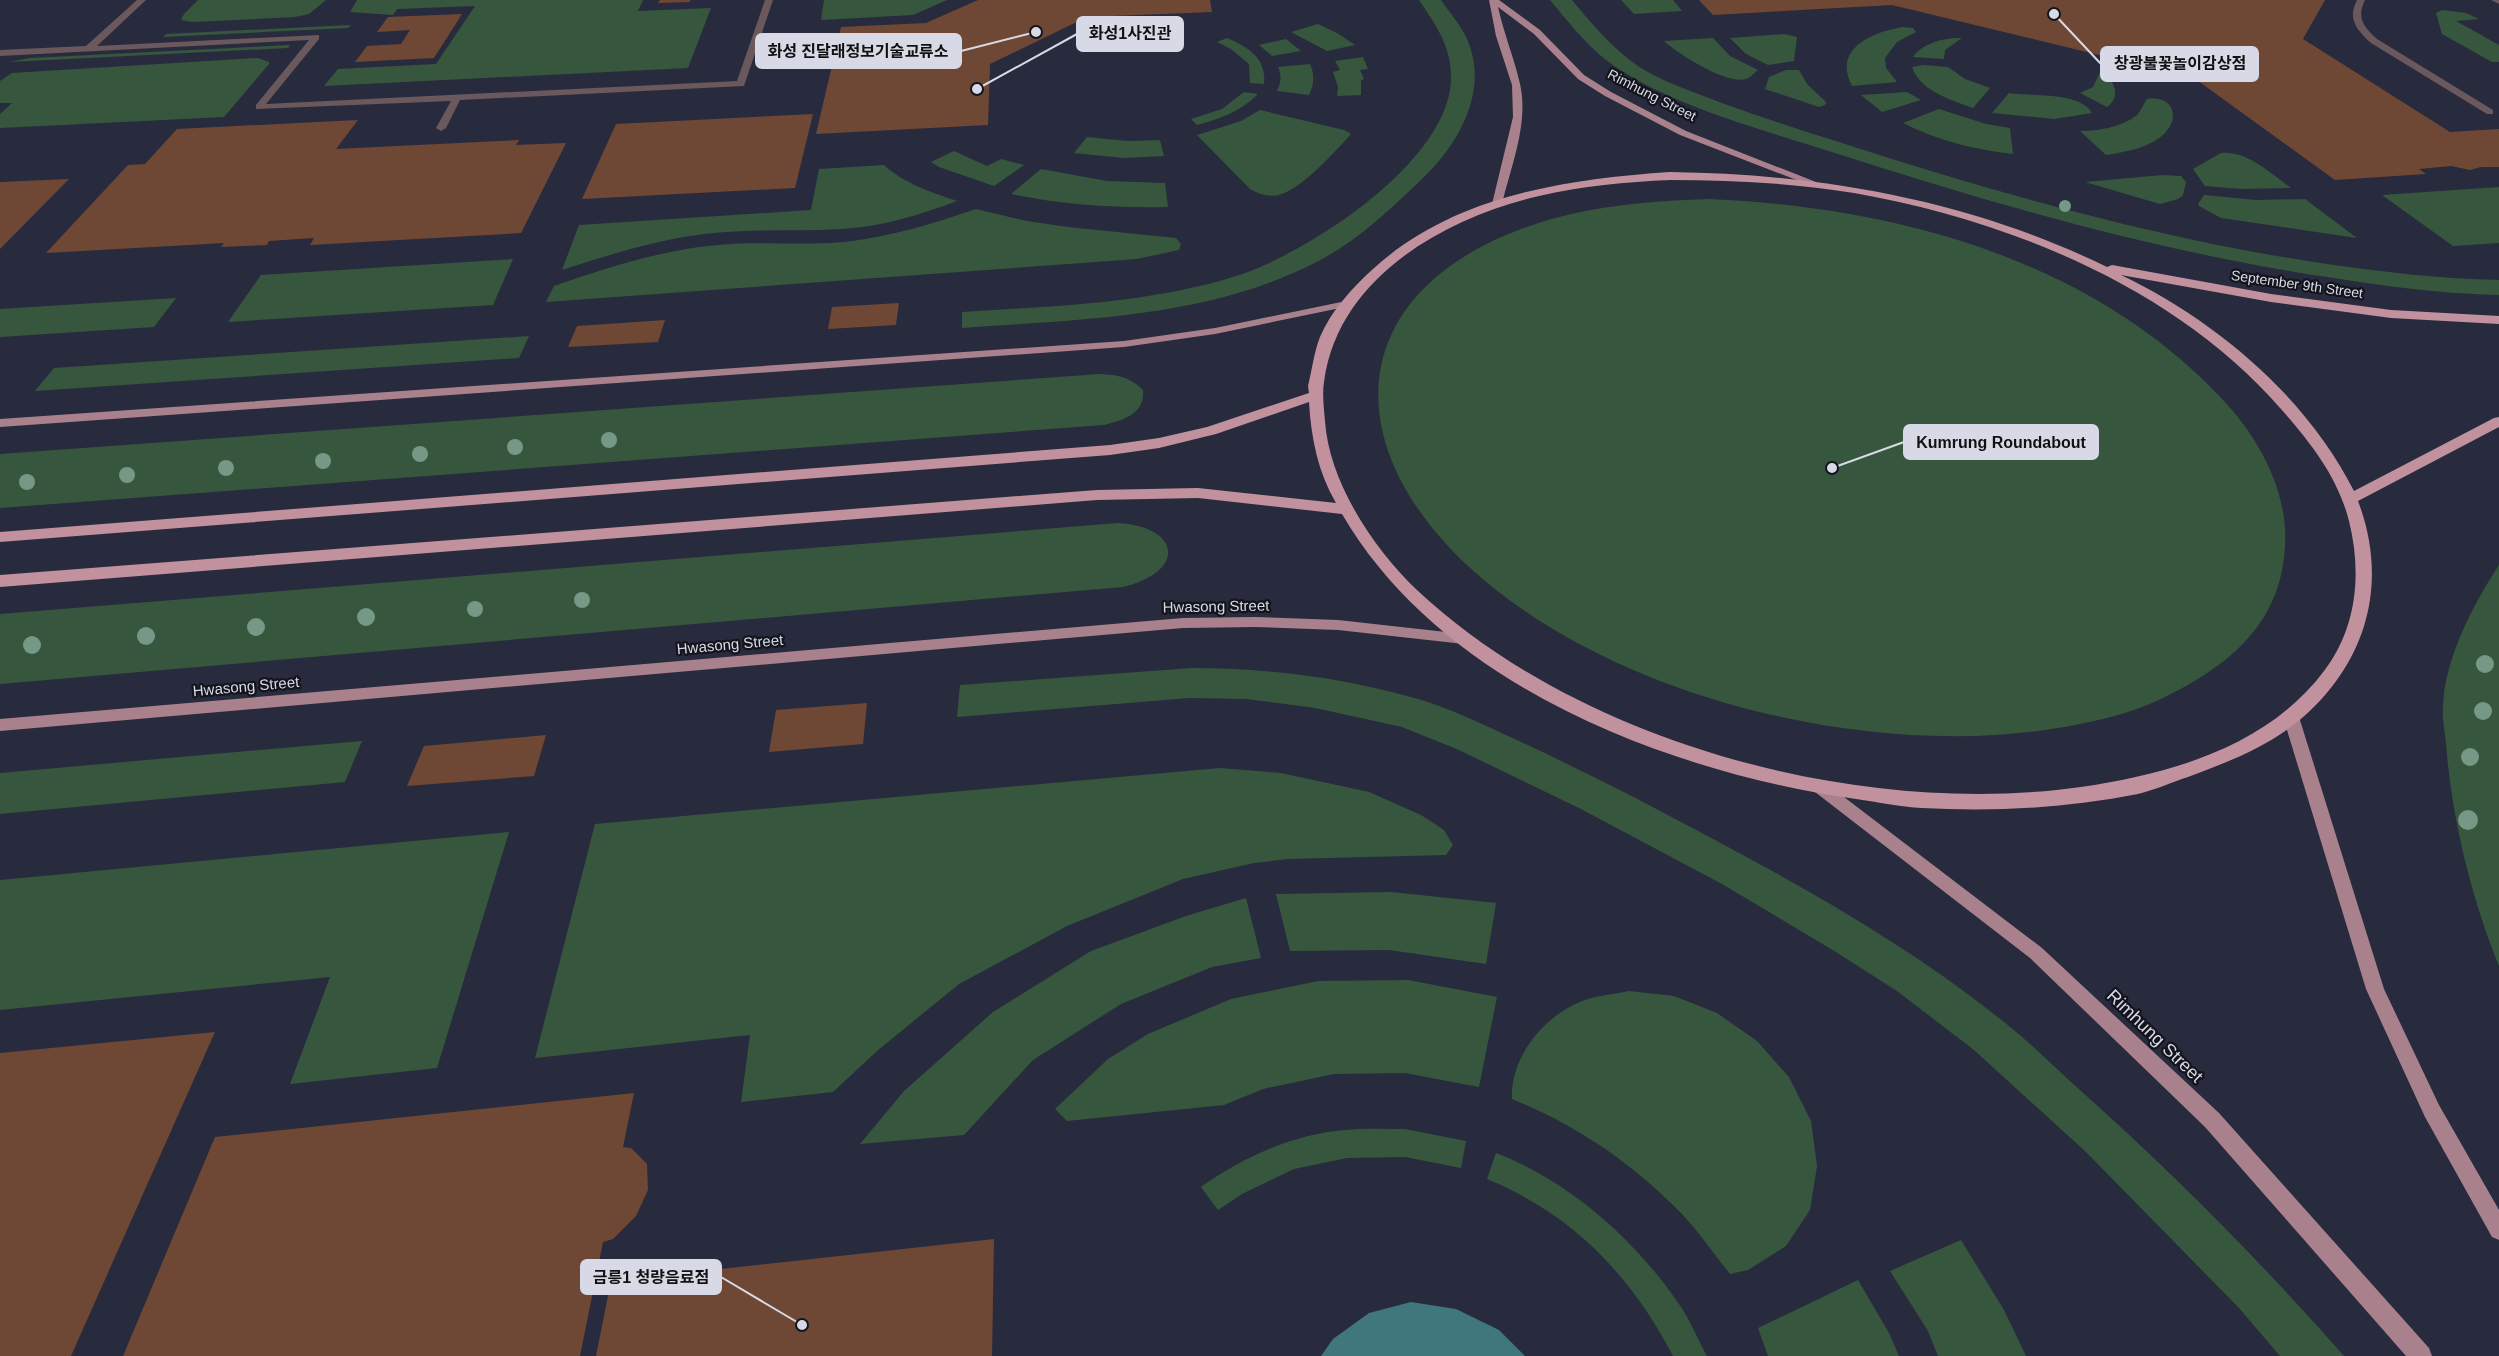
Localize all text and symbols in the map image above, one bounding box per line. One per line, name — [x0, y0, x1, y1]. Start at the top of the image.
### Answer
callout: 화성1사진관 — [1077, 17, 1183, 51]
text: 화성1사진관 — [1089, 25, 1172, 42]
callout: 화성 진달래정보기술교류소 — [756, 34, 961, 68]
text: 화성 진달래정보기술교류소 — [767, 43, 949, 60]
callout: 창광불꽃놀이감상점 — [2101, 47, 2258, 81]
text: 창광불꽃놀이감상점 — [2114, 55, 2246, 72]
street label: Rimhung Street — [1605, 66, 1699, 124]
street label: September 9th Street — [2230, 267, 2364, 301]
callout: Kumrung Roundabout — [1904, 425, 2098, 459]
text: Kumrung Roundabout — [1916, 434, 2087, 451]
street label: Hwasong Street — [1162, 597, 1270, 615]
street label: Hwasong Street — [676, 631, 785, 657]
street label: Hwasong Street — [192, 673, 301, 699]
street label: Rimhung Street — [2103, 985, 2207, 1087]
callout: 금릉1 청량음료점 — [581, 1260, 721, 1294]
text: 금릉1 청량음료점 — [593, 1269, 709, 1286]

